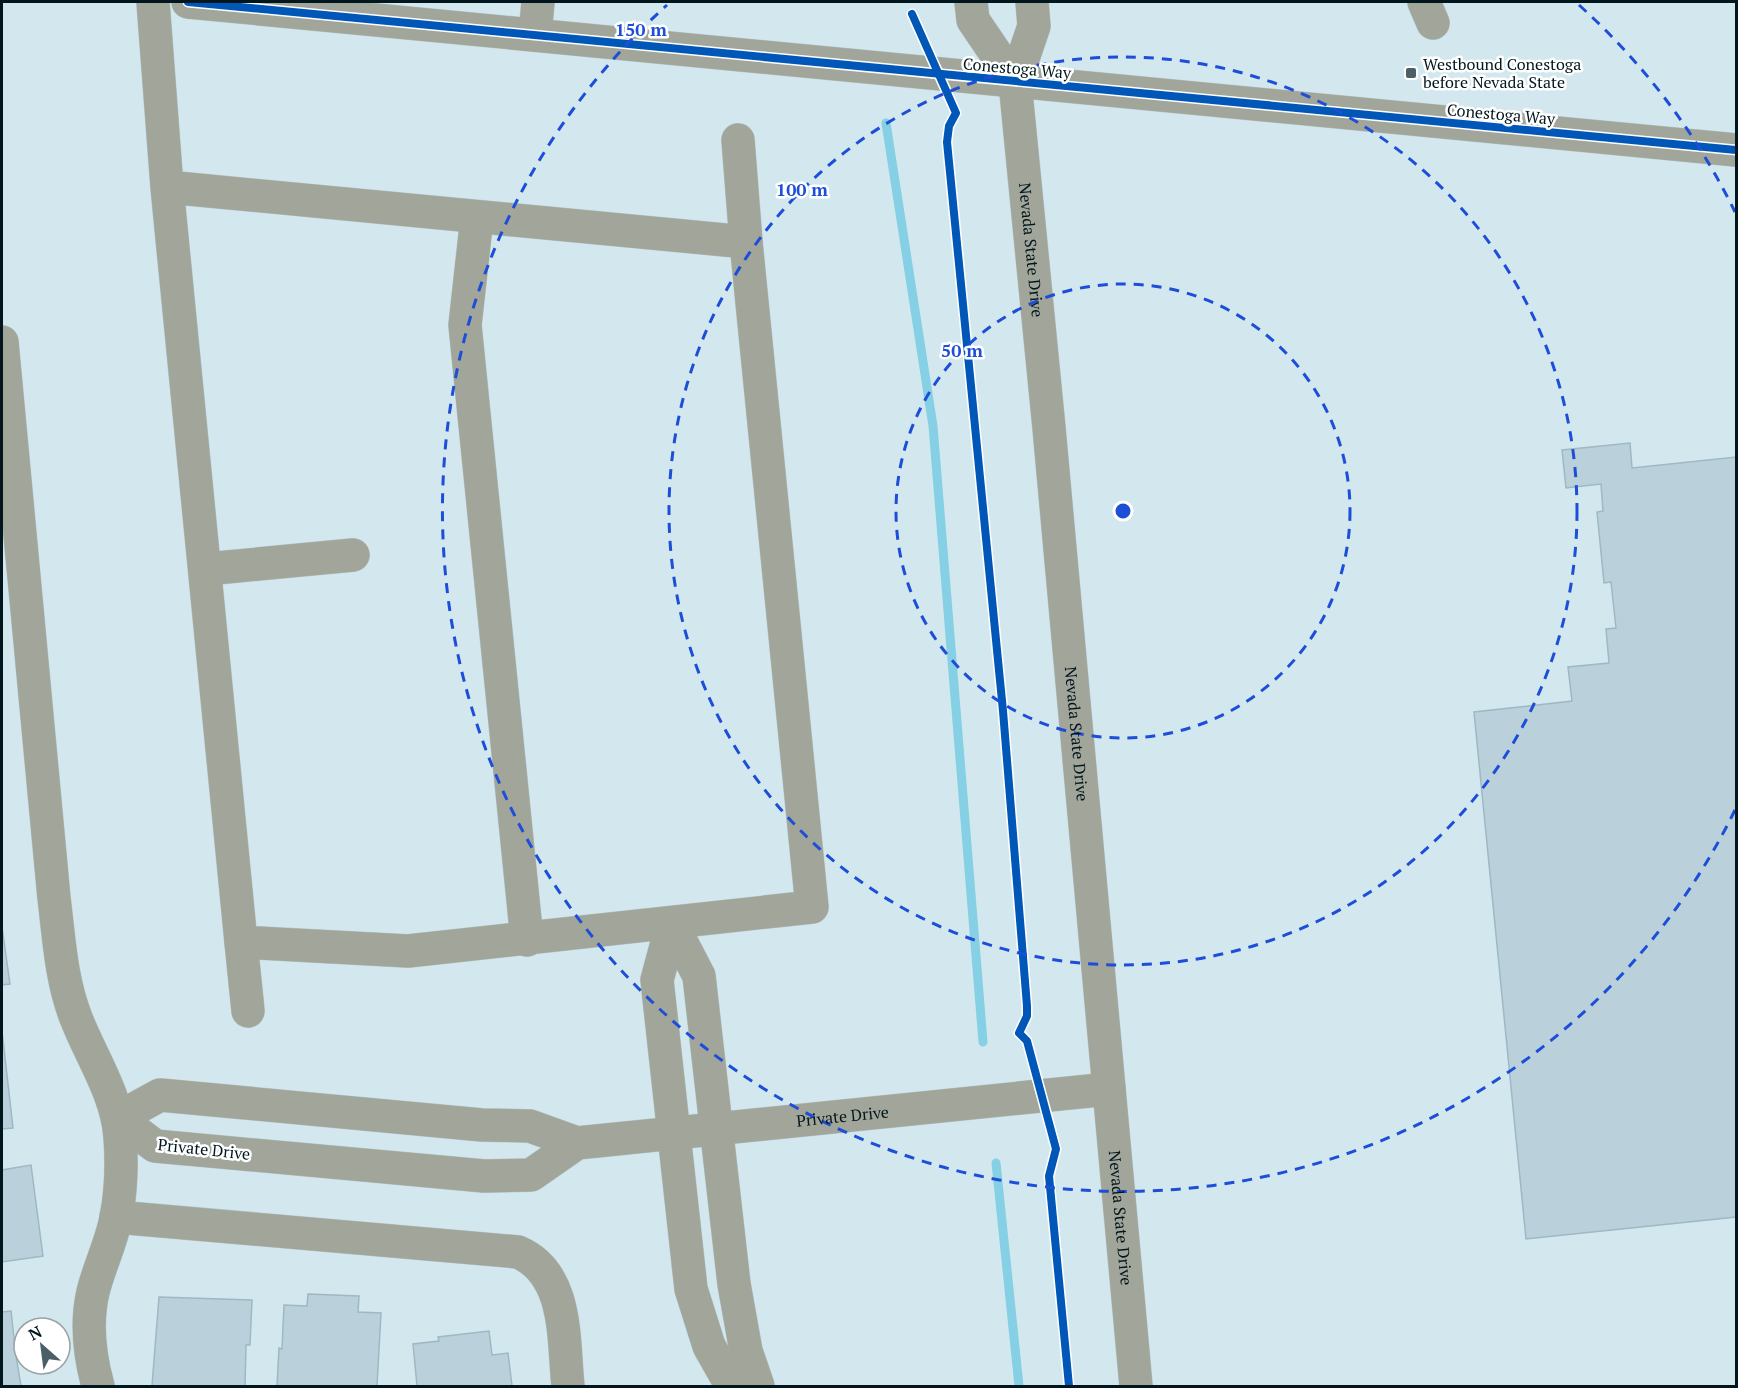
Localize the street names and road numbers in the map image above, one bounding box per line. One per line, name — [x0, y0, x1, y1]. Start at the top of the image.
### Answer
street label: Conestoga Way — [962, 52, 1073, 84]
street label: Conestoga Way — [1446, 98, 1557, 130]
street label: Nevada State Drive — [1014, 182, 1049, 318]
street label: Nevada State Drive — [1060, 665, 1094, 802]
street label: Private Drive — [795, 1100, 890, 1132]
street label: Private Drive — [157, 1133, 251, 1165]
street label: Nevada State Drive — [1104, 1150, 1138, 1286]

